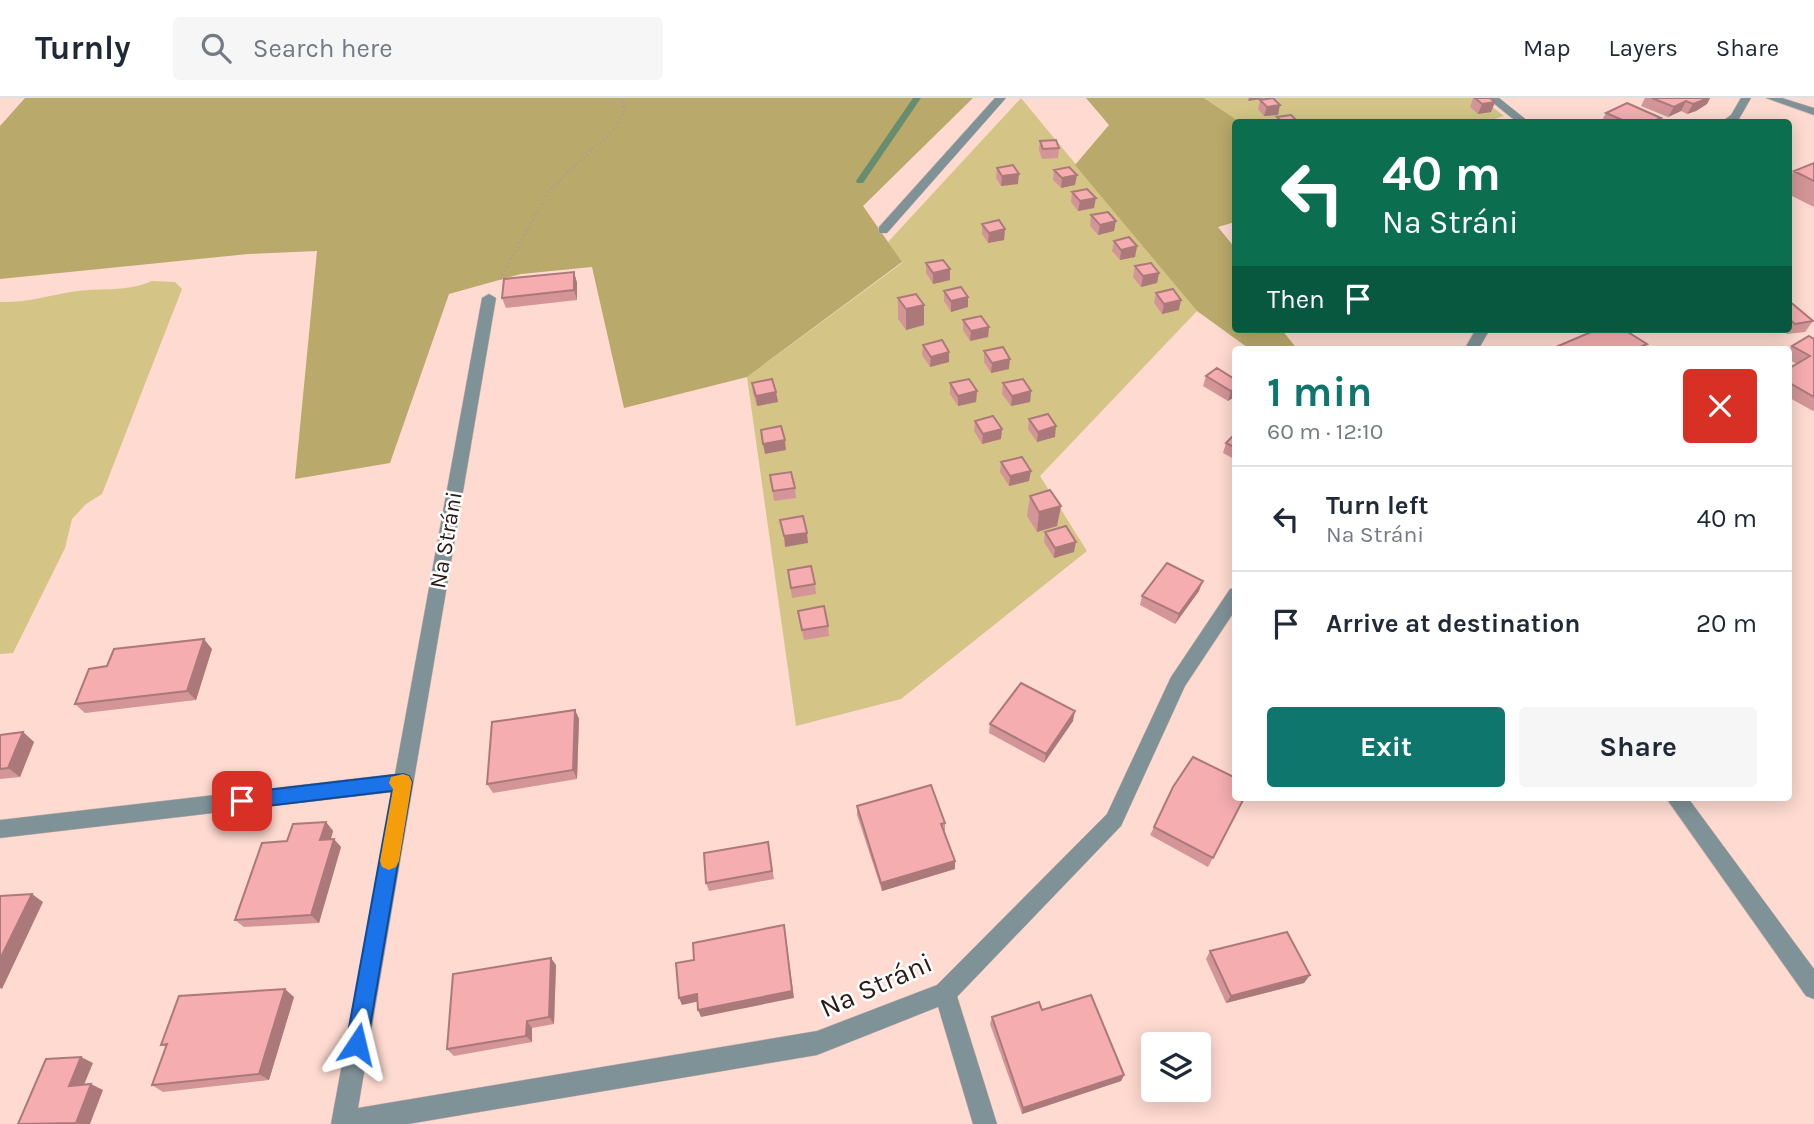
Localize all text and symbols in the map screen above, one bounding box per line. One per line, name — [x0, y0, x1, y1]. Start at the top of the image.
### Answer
search box — [173, 17, 663, 80]
text: Turnly — [35, 29, 131, 67]
icon: search — [197, 29, 235, 67]
text: Search here — [253, 33, 393, 64]
text: Map — [1523, 34, 1571, 62]
text: Layers — [1609, 34, 1678, 62]
text: Share — [1716, 34, 1779, 62]
text: 40 m — [1382, 145, 1501, 202]
icon: left — [1267, 147, 1358, 238]
text: Na Stráni — [1382, 204, 1519, 241]
icon: arrive — [1339, 280, 1377, 318]
text: Then — [1267, 284, 1325, 315]
text: 1 min — [1267, 367, 1372, 417]
button: close — [1683, 369, 1757, 443]
text: 60 m · 12:10 — [1267, 418, 1383, 445]
street label: Na Stráni — [424, 489, 468, 591]
text: Turn left — [1326, 490, 1428, 521]
icon: left — [1267, 500, 1305, 538]
text: 40 m — [1697, 503, 1757, 534]
text: Na Stráni — [1326, 521, 1424, 548]
icon: arrive — [1267, 605, 1305, 643]
text: Arrive at destination — [1326, 608, 1580, 639]
text: 20 m — [1696, 608, 1757, 639]
button: Exit — [1267, 707, 1505, 787]
button: Share — [1519, 707, 1757, 787]
pin — [212, 771, 272, 831]
icon: arrive — [223, 782, 261, 820]
street label: Na Stráni — [815, 946, 937, 1024]
position arrow — [320, 1007, 394, 1081]
map controls — [1141, 1032, 1211, 1102]
button: layers — [1141, 1032, 1211, 1102]

